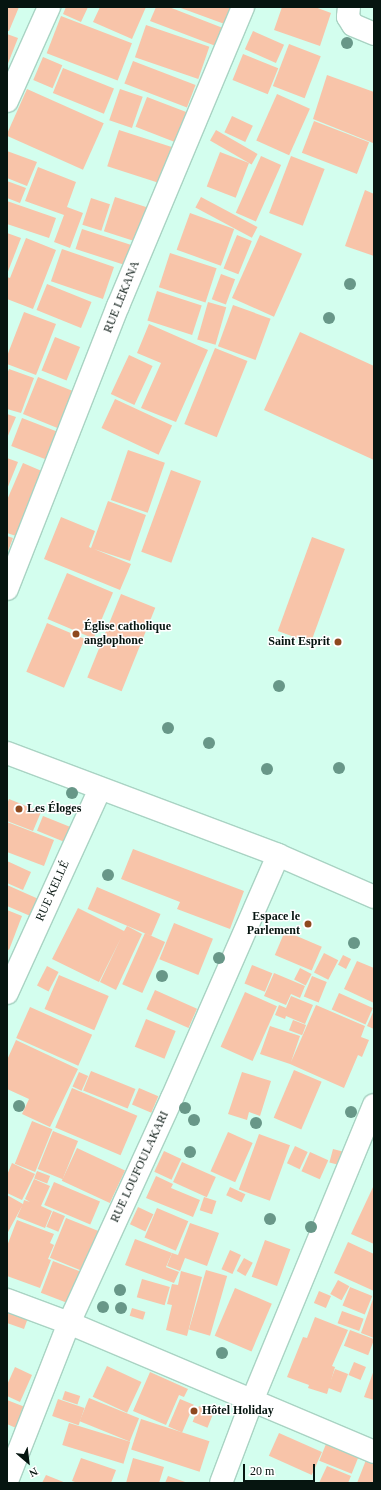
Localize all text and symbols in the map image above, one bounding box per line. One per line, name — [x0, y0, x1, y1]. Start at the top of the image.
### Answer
street label: RUE LEKANA — [101, 259, 143, 335]
place label: Église catholique anglophone — [84, 620, 171, 648]
marker: Église catholique anglophone — [71, 629, 81, 639]
place label: Saint Esprit — [268, 635, 330, 649]
marker: Saint Esprit — [333, 637, 343, 647]
place label: Les Éloges — [27, 802, 81, 816]
marker: Les Éloges — [14, 804, 24, 814]
street label: RUE KELLÉ — [33, 858, 73, 924]
place label: Espace le Parlement — [247, 910, 300, 938]
marker: Espace le Parlement — [303, 919, 313, 929]
street label: RUE LOUFOULAKARI — [108, 1109, 172, 1225]
place label: Hôtel Holiday — [202, 1404, 274, 1418]
marker: Hôtel Holiday — [189, 1406, 199, 1416]
north arrow — [8, 1442, 48, 1482]
scale bar — [245, 1456, 317, 1482]
text: 20 m — [250, 1464, 274, 1478]
text: N — [27, 1465, 40, 1480]

